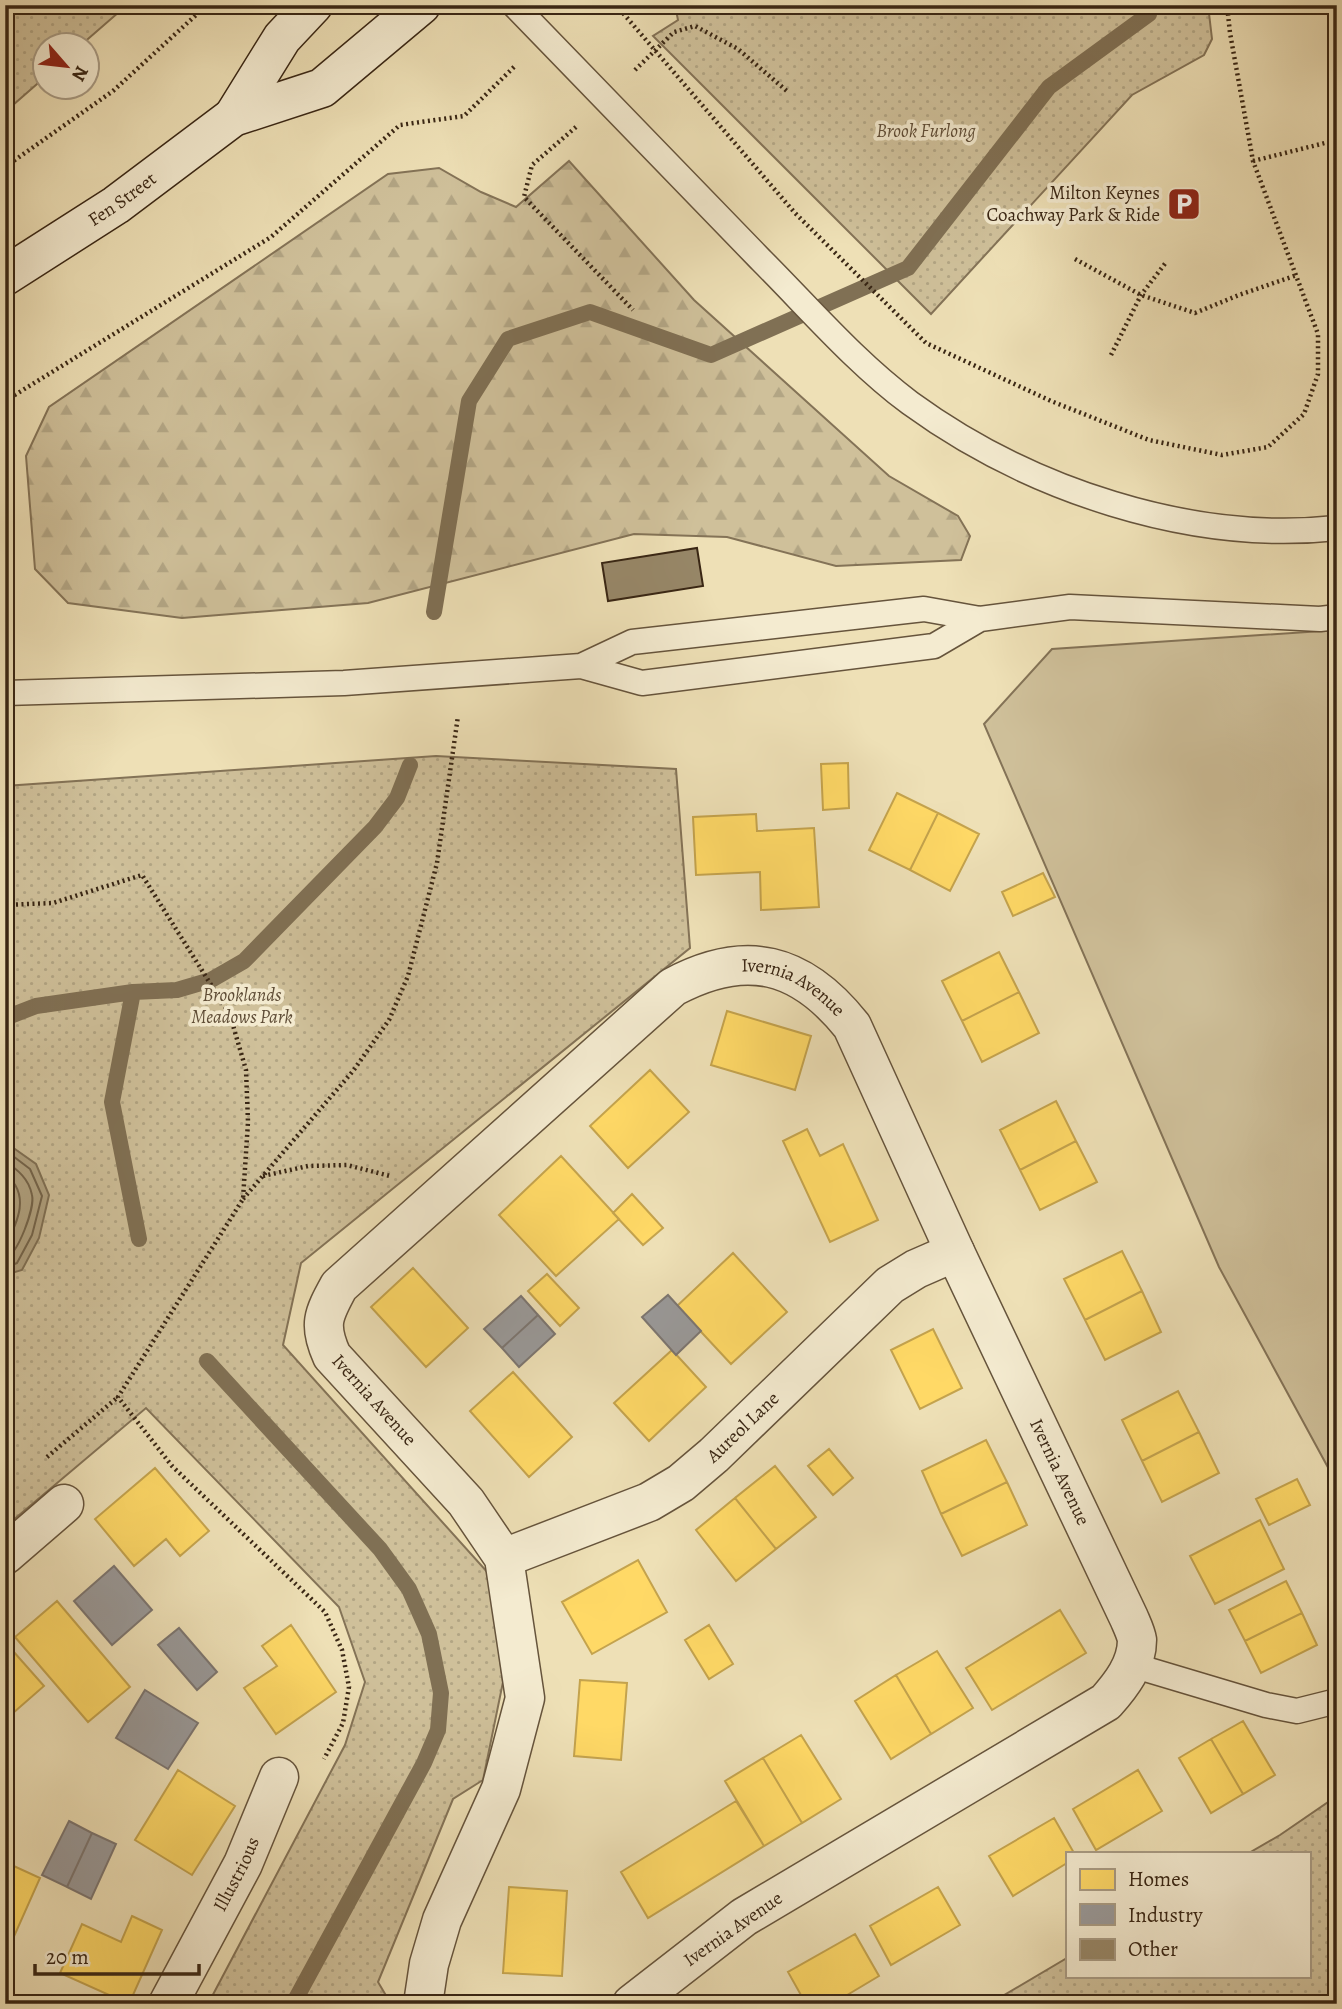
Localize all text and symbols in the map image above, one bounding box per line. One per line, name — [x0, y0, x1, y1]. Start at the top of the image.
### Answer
north arrow — [32, 32, 102, 102]
text: N — [65, 61, 95, 86]
park label: Brook Furlong — [876, 118, 976, 144]
street label: Fen Street — [83, 166, 162, 233]
place label: Milton Keynes Coachway Park & Ride — [987, 180, 1160, 228]
parking icon: Milton Keynes Coachway Park & Ride — [1165, 185, 1203, 223]
street label: Ivernia Avenue — [741, 952, 851, 1022]
park label: Brooklands Meadows Park — [191, 982, 293, 1030]
street label: Ivernia Avenue — [326, 1348, 422, 1452]
street label: Aureol Lane — [700, 1386, 785, 1469]
street label: Ivernia Avenue — [1023, 1414, 1096, 1530]
street label: Illustrious — [207, 1833, 266, 1916]
legend — [1066, 1852, 1310, 1978]
text: Homes — [1128, 1865, 1189, 1893]
street label: Ivernia Avenue — [678, 1885, 788, 1973]
text: Industry — [1128, 1901, 1203, 1929]
scale bar — [35, 1932, 200, 1976]
text: Other — [1128, 1935, 1178, 1963]
text: 20 m — [46, 1943, 89, 1971]

